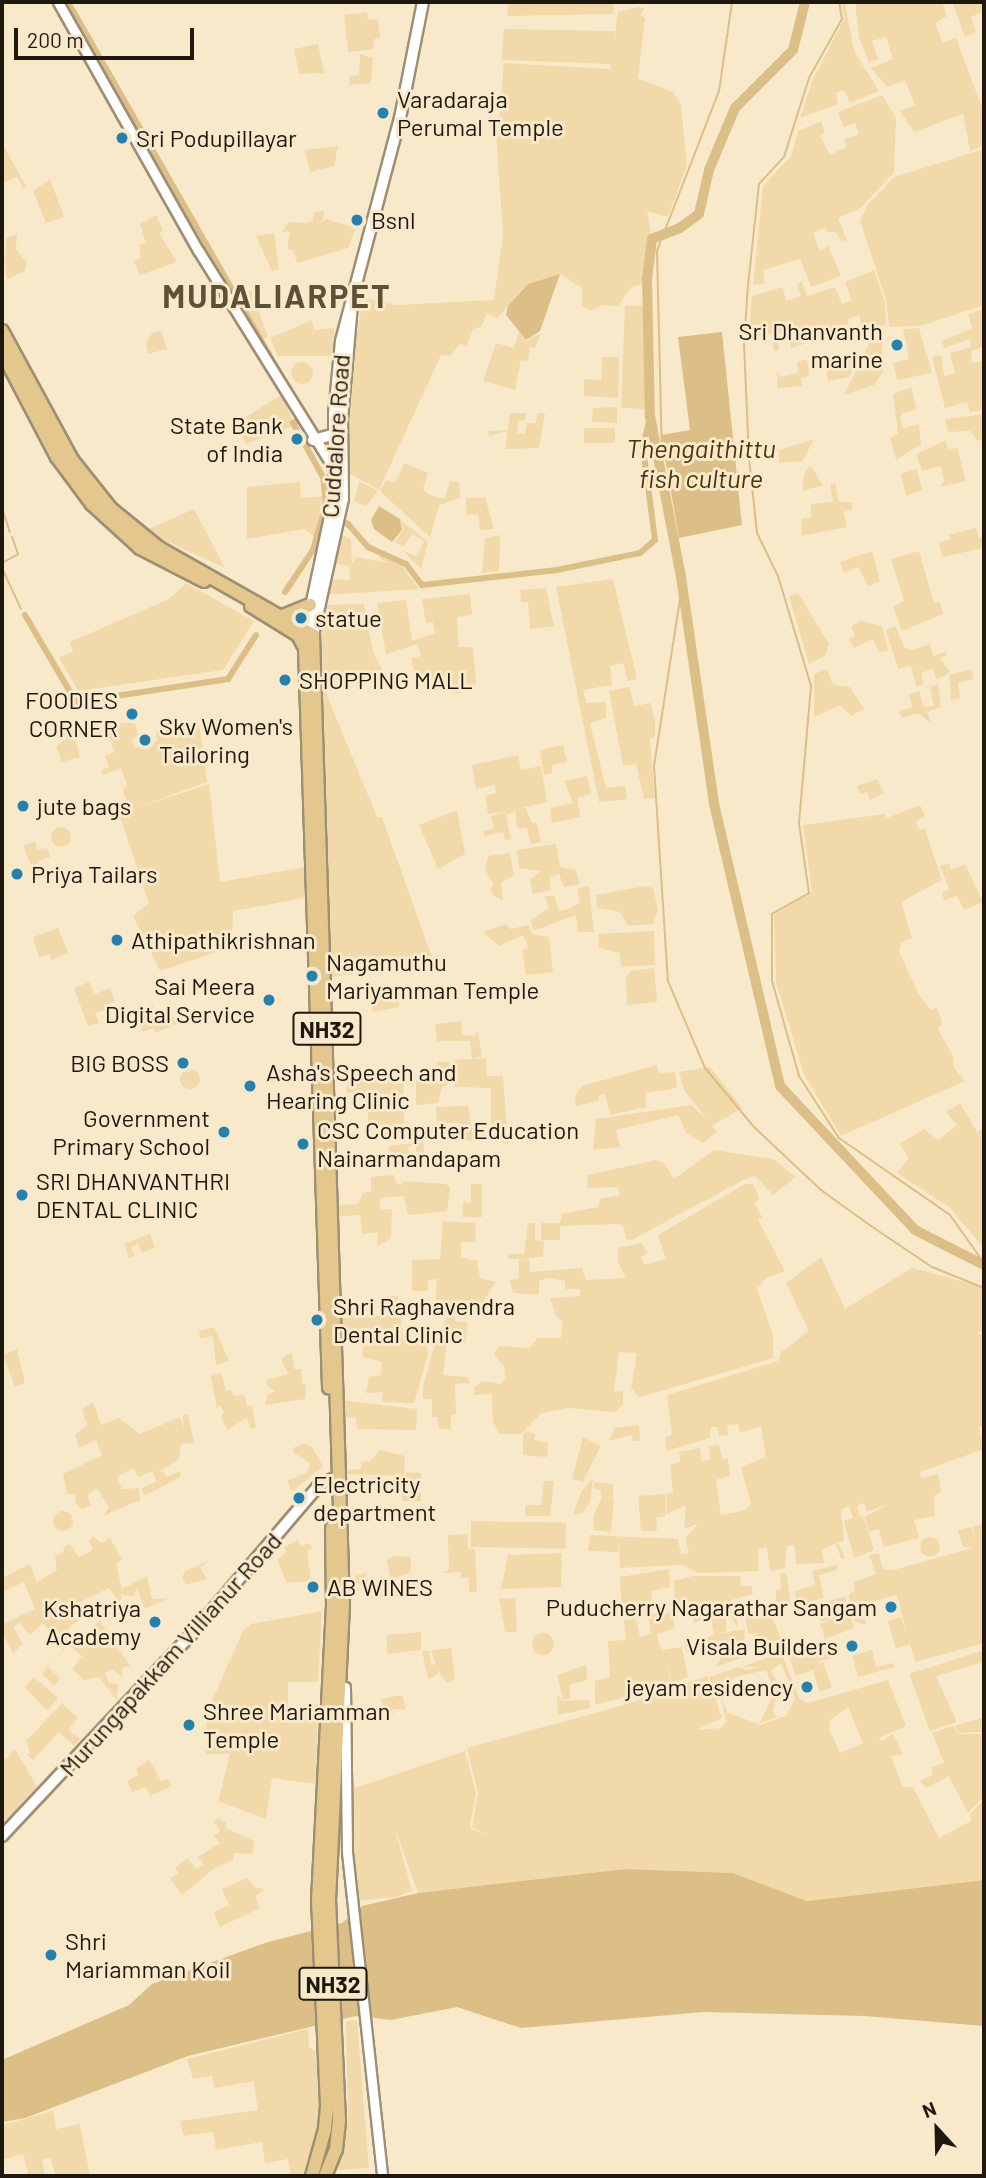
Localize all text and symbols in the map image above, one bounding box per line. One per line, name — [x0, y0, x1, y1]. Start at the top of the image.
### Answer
scale bar — [18, 14, 198, 58]
text: 200 m — [27, 27, 84, 52]
place label: Varadaraja Perumal Temple — [397, 85, 564, 141]
marker: Varadaraja Perumal Temple — [375, 105, 391, 121]
place label: Sri Podupillayar — [136, 124, 297, 152]
marker: Sri Podupillayar — [114, 130, 130, 146]
place label: Bsnl — [371, 206, 416, 234]
marker: Bsnl — [349, 212, 365, 228]
district label: MUDALIARPET — [164, 276, 390, 314]
place label: Sri Dhanvanth marine — [739, 317, 883, 373]
marker: Sri Dhanvanth marine — [889, 337, 905, 353]
street label: Cuddalore Road — [315, 353, 355, 519]
place label: State Bank of India — [170, 411, 283, 467]
marker: State Bank of India — [289, 431, 305, 447]
water label: Thengaithittu fish culture — [626, 432, 776, 494]
place label: statue — [315, 604, 382, 632]
marker: statue — [293, 610, 309, 626]
place label: SHOPPING MALL — [299, 666, 473, 694]
marker: SHOPPING MALL — [277, 672, 293, 688]
place label: FOODIES CORNER — [25, 686, 118, 742]
marker: FOODIES CORNER — [124, 706, 140, 722]
place label: Skv Women's Tailoring — [159, 712, 293, 768]
marker: Skv Women's Tailoring — [137, 732, 153, 748]
place label: jute bags — [37, 792, 131, 820]
marker: jute bags — [15, 798, 31, 814]
place label: Priya Tailars — [31, 860, 158, 888]
marker: Priya Tailars — [9, 866, 25, 882]
place label: Athipathikrishnan — [131, 926, 316, 954]
marker: Athipathikrishnan — [109, 932, 125, 948]
place label: Nagamuthu Mariyamman Temple — [326, 948, 539, 1004]
marker: Nagamuthu Mariyamman Temple — [304, 968, 320, 984]
place label: Sai Meera Digital Service — [105, 972, 255, 1028]
marker: Sai Meera Digital Service — [261, 992, 277, 1008]
road number: NH32 — [292, 1010, 362, 1048]
place label: BIG BOSS — [70, 1049, 169, 1077]
marker: BIG BOSS — [175, 1055, 191, 1071]
place label: Asha's Speech and Hearing Clinic — [266, 1058, 457, 1114]
marker: Asha's Speech and Hearing Clinic — [240, 1076, 260, 1096]
place label: Government Primary School — [53, 1104, 210, 1160]
place label: CSC Computer Education Nainarmandapam — [317, 1116, 579, 1172]
marker: Government Primary School — [216, 1124, 232, 1140]
marker: CSC Computer Education Nainarmandapam — [295, 1136, 311, 1152]
place label: SRI DHANVANTHRI DENTAL CLINIC — [36, 1167, 230, 1223]
marker: SRI DHANVANTHRI DENTAL CLINIC — [14, 1187, 30, 1203]
place label: Shri Raghavendra Dental Clinic — [333, 1292, 515, 1348]
marker: Shri Raghavendra Dental Clinic — [307, 1310, 327, 1330]
place label: Electricity department — [313, 1470, 436, 1526]
marker: Electricity department — [291, 1490, 307, 1506]
street label: Murungapakkam Villianur Road — [53, 1526, 287, 1782]
place label: AB WINES — [327, 1573, 433, 1601]
marker: AB WINES — [305, 1579, 321, 1595]
place label: Puducherry Nagarathar Sangam — [546, 1593, 877, 1621]
place label: Kshatriya Academy — [43, 1594, 141, 1650]
marker: Puducherry Nagarathar Sangam — [883, 1599, 899, 1615]
marker: Kshatriya Academy — [147, 1614, 163, 1630]
place label: Visala Builders — [686, 1632, 838, 1660]
marker: Visala Builders — [844, 1638, 860, 1654]
place label: jeyam residency — [626, 1673, 793, 1701]
marker: jeyam residency — [799, 1679, 815, 1695]
place label: Shree Mariamman Temple — [203, 1697, 390, 1753]
marker: Shree Mariamman Temple — [181, 1717, 197, 1733]
place label: Shri Mariamman Koil — [65, 1927, 230, 1983]
marker: Shri Mariamman Koil — [43, 1947, 59, 1963]
road number: NH32 — [298, 1965, 368, 2004]
north arrow — [902, 2094, 972, 2164]
text: N — [919, 2096, 939, 2122]

